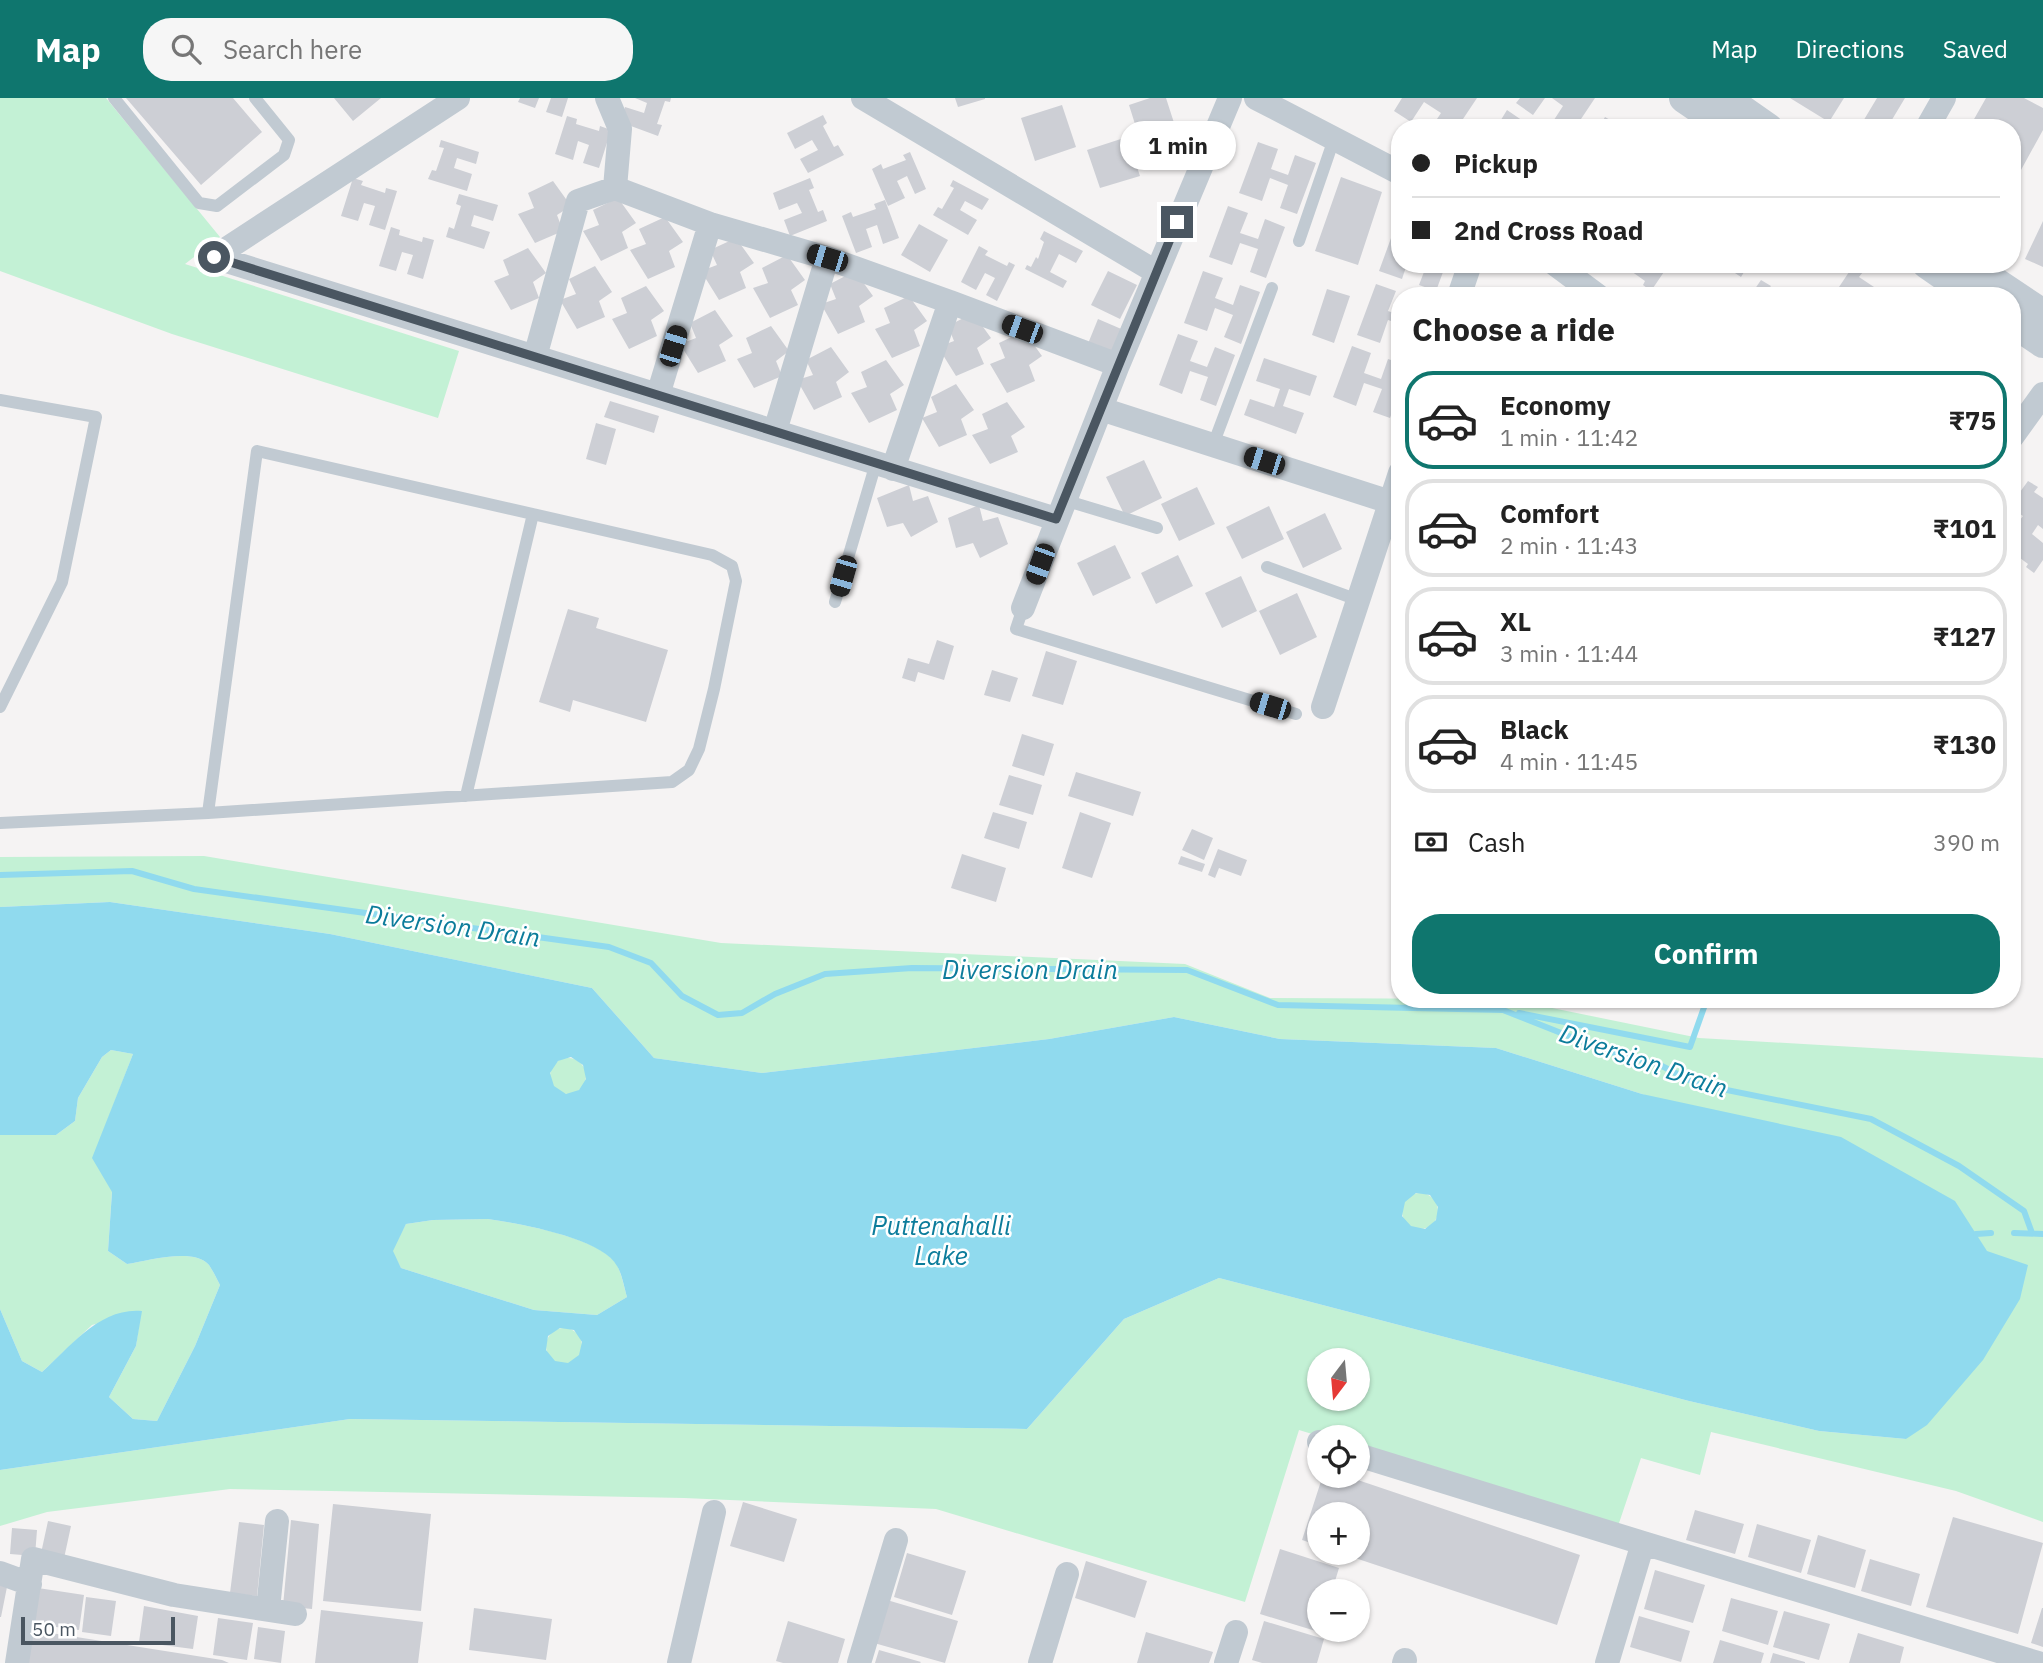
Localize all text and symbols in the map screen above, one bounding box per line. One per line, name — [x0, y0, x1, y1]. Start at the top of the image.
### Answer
search box — [143, 18, 633, 81]
text: Map — [35, 28, 101, 71]
icon: search — [167, 30, 205, 68]
text: Search here — [223, 32, 362, 66]
text: Map — [1711, 33, 1757, 65]
text: Directions — [1795, 33, 1905, 65]
text: Saved — [1943, 33, 2008, 65]
callout: 1 min — [1119, 121, 1235, 170]
text: 1 min — [1148, 130, 1208, 160]
text: Pickup — [1454, 146, 1538, 180]
route end — [1161, 206, 1193, 238]
text: 2nd Cross Road — [1454, 213, 1644, 247]
route start — [198, 241, 230, 273]
car — [804, 242, 851, 274]
text: Choose a ride — [1412, 308, 1615, 350]
car — [999, 312, 1046, 346]
car — [657, 323, 690, 369]
text: Economy — [1500, 388, 1611, 422]
icon: car — [1416, 389, 1479, 452]
text: ₹75 — [1948, 403, 1996, 437]
text: 1 min · 11:42 — [1500, 422, 1638, 452]
car — [1241, 445, 1288, 477]
text: Comfort — [1500, 496, 1599, 530]
icon: car — [1416, 497, 1479, 560]
text: ₹101 — [1933, 511, 1996, 545]
text: 2 min · 11:43 — [1500, 530, 1638, 560]
car — [1023, 541, 1058, 587]
car — [828, 553, 859, 599]
text: XL — [1500, 604, 1531, 638]
icon: car — [1416, 605, 1479, 668]
text: ₹127 — [1933, 619, 1996, 653]
text: 3 min · 11:44 — [1500, 638, 1638, 668]
car — [1247, 690, 1294, 722]
text: Black — [1500, 712, 1568, 746]
icon: car — [1416, 713, 1479, 776]
text: ₹130 — [1933, 727, 1996, 761]
text: 4 min · 11:45 — [1500, 746, 1638, 776]
icon: cash — [1412, 823, 1450, 861]
text: Cash — [1468, 825, 1525, 859]
text: 390 m — [1933, 827, 2000, 857]
water label: Diversion Drain — [363, 896, 543, 954]
button: Confirm — [1412, 914, 2000, 994]
water label: Diversion Drain — [942, 952, 1118, 986]
water label: Diversion Drain — [1555, 1015, 1733, 1105]
water label: Puttenahalli Lake — [871, 1208, 1011, 1272]
north arrow — [1307, 1348, 1370, 1410]
map controls — [1307, 1348, 1370, 1642]
button: locate — [1307, 1425, 1370, 1488]
button: + — [1307, 1502, 1370, 1565]
button: − — [1307, 1579, 1370, 1642]
scale bar — [21, 1614, 175, 1646]
text: 50 m — [32, 1617, 76, 1641]

